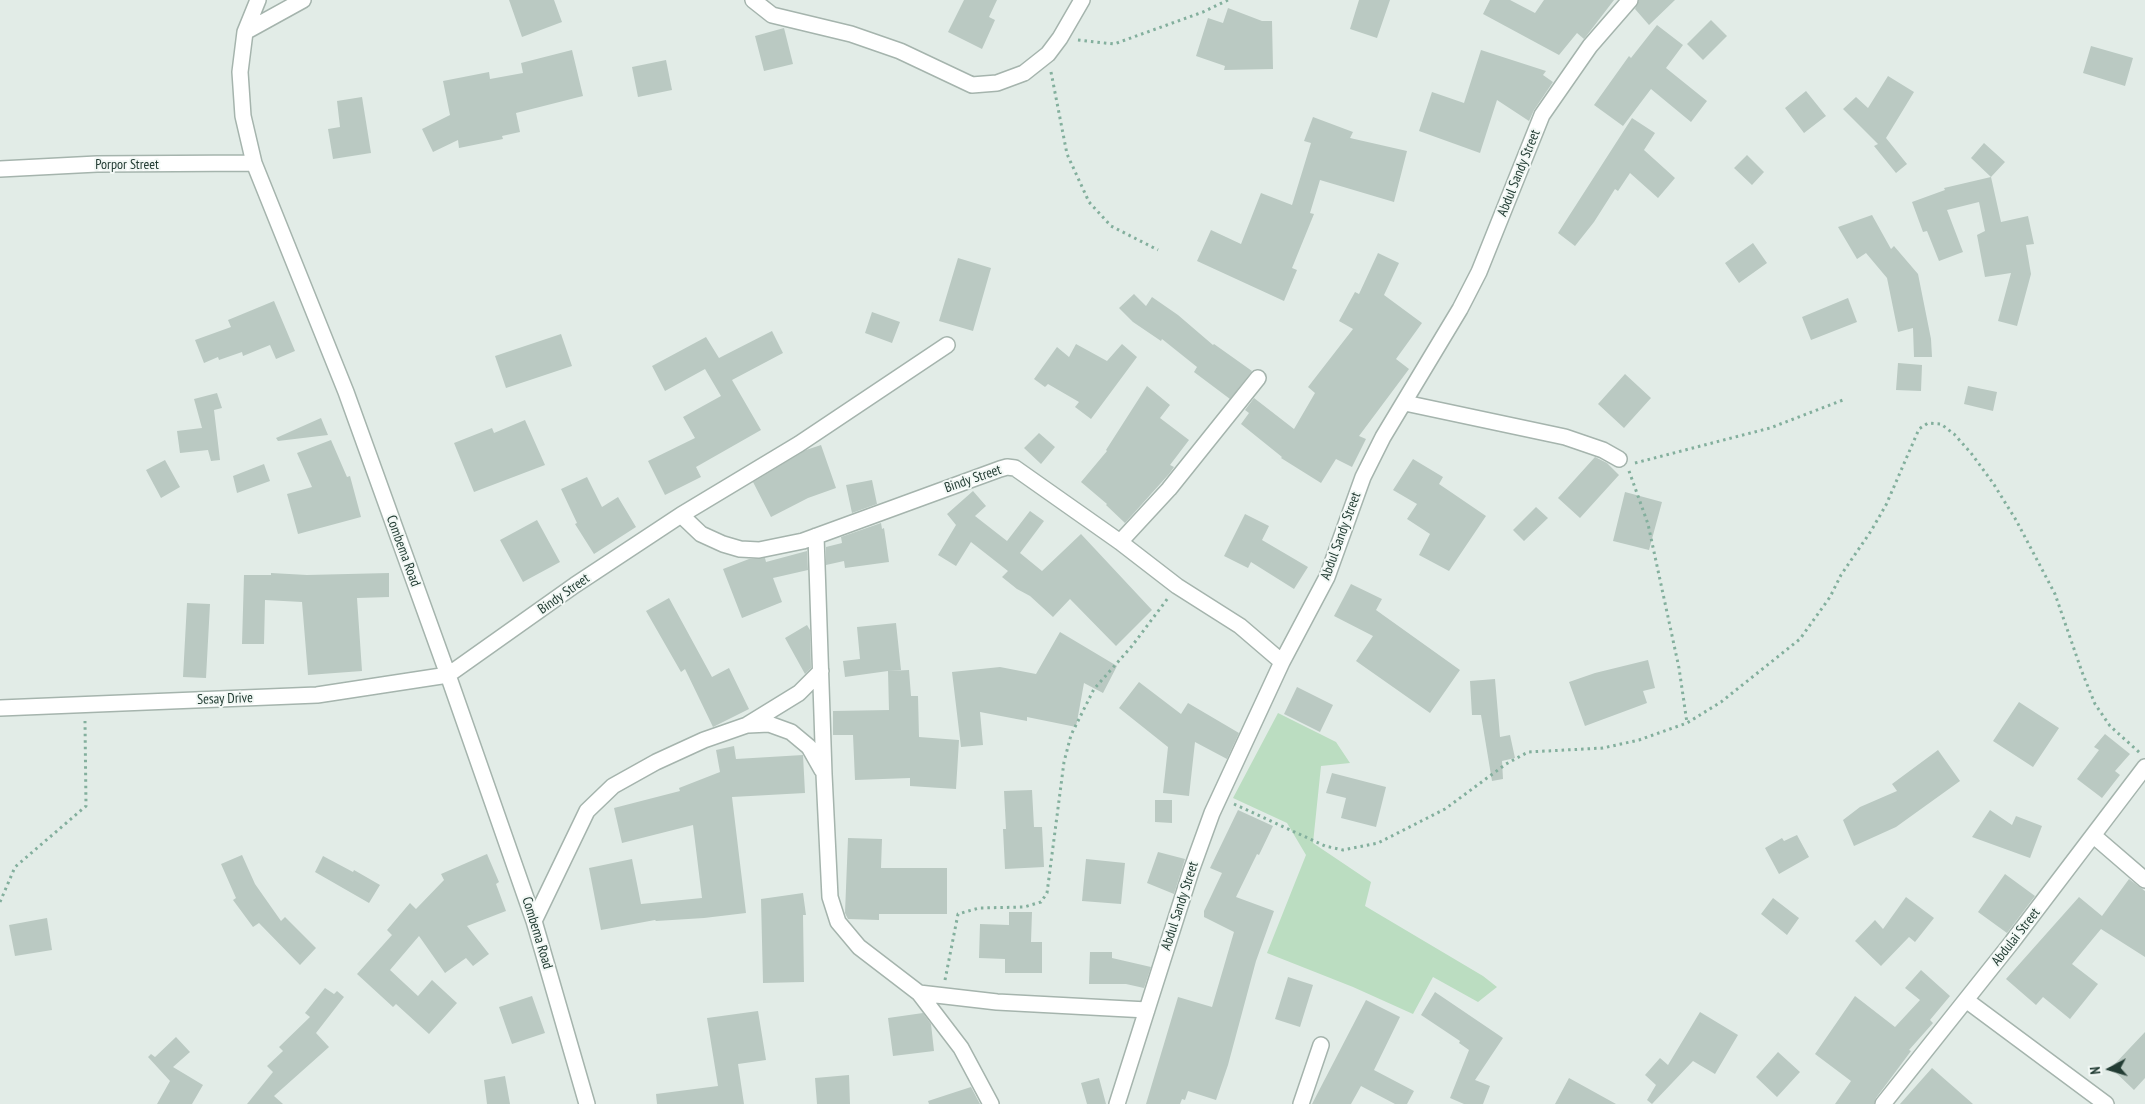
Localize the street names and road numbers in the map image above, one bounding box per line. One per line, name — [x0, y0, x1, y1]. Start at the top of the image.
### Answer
street label: Abdul Sandy Street — [1494, 127, 1544, 219]
street label: Porpor Street — [95, 157, 159, 173]
street label: Bindy Street — [942, 461, 1004, 497]
street label: Abdul Sandy Street — [1317, 490, 1365, 582]
street label: Combema Road — [382, 513, 424, 589]
street label: Bindy Street — [535, 570, 593, 618]
street label: Sesay Drive — [197, 690, 253, 708]
street label: Abdul Sandy Street — [1158, 860, 1202, 952]
street label: Combema Road — [518, 895, 556, 971]
street label: Abdulai Street — [1988, 905, 2044, 969]

